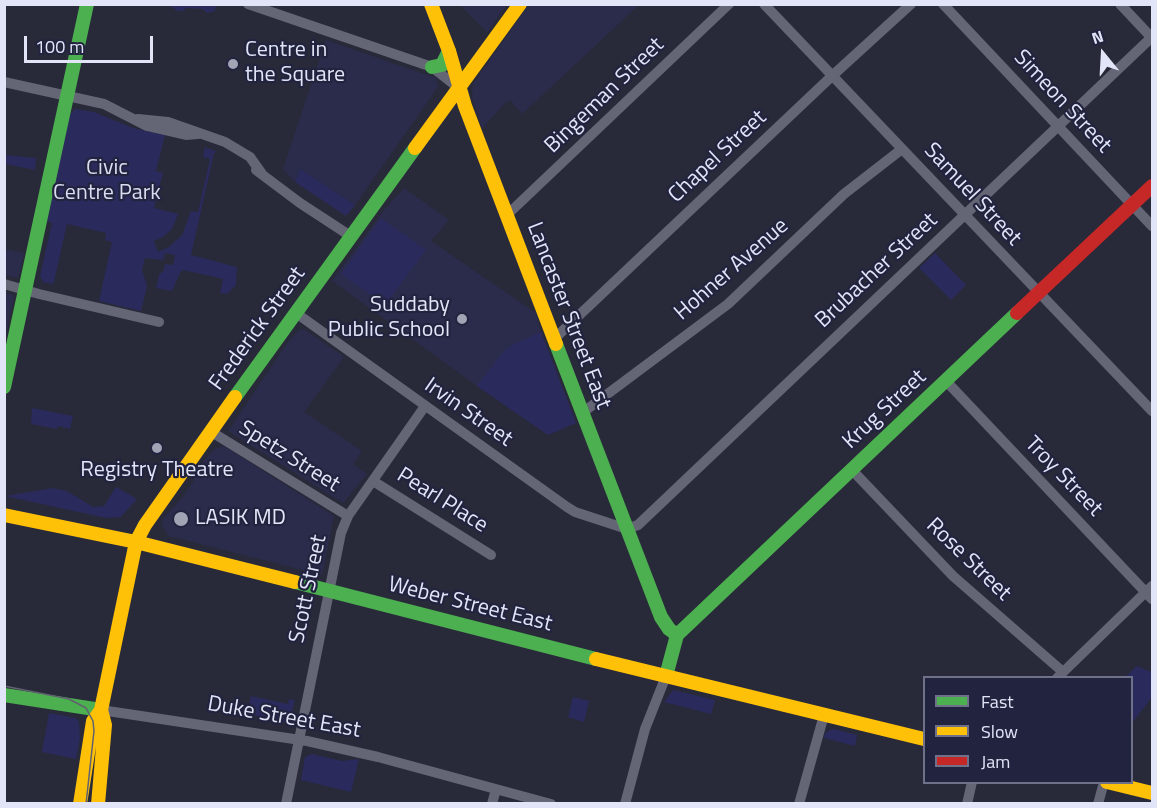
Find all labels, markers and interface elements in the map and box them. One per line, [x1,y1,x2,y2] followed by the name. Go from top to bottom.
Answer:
[27,24,156,62] scale bar
[1073,24,1133,84] north arrow
[1088,24,1106,50] text: N
[35,33,84,60] text: 100 m
[540,33,670,159] street label: Bingeman Street
[245,38,345,90] place label: Centre in the Square
[1008,45,1116,159] street label: Simeon Street
[226,57,240,71] marker: Centre in the Square
[664,105,772,209] street label: Chapel Street
[918,138,1026,252] street label: Samuel Street
[53,156,161,208] park label: Civic Centre Park
[811,208,943,334] street label: Brubacher Street
[670,213,794,327] street label: Hohner Avenue
[520,219,616,413] street label: Lancaster Street East
[204,262,312,396] street label: Frederick Street
[328,293,450,344] place label: Suddaby Public School
[455,312,469,326] marker: Suddaby Public School
[838,365,932,455] street label: Krug Street
[419,373,517,453] street label: Irvin Street
[234,416,344,498] street label: Spetz Street
[1019,432,1107,522] street label: Troy Street
[150,441,164,455] marker: Registry Theatre
[80,458,234,484] place label: Registry Theatre
[392,463,492,539] street label: Pearl Place
[195,506,286,532] place label: LASIK MD
[172,510,190,528] marker: LASIK MD
[920,513,1016,607] street label: Rose Street
[285,533,333,645] street label: Scott Street
[385,572,555,638] street label: Weber Street East
[923,676,1133,784] legend
[981,688,1014,715] text: Fast
[205,692,363,744] street label: Duke Street East
[981,718,1018,745] text: Slow
[981,748,1010,775] text: Jam

